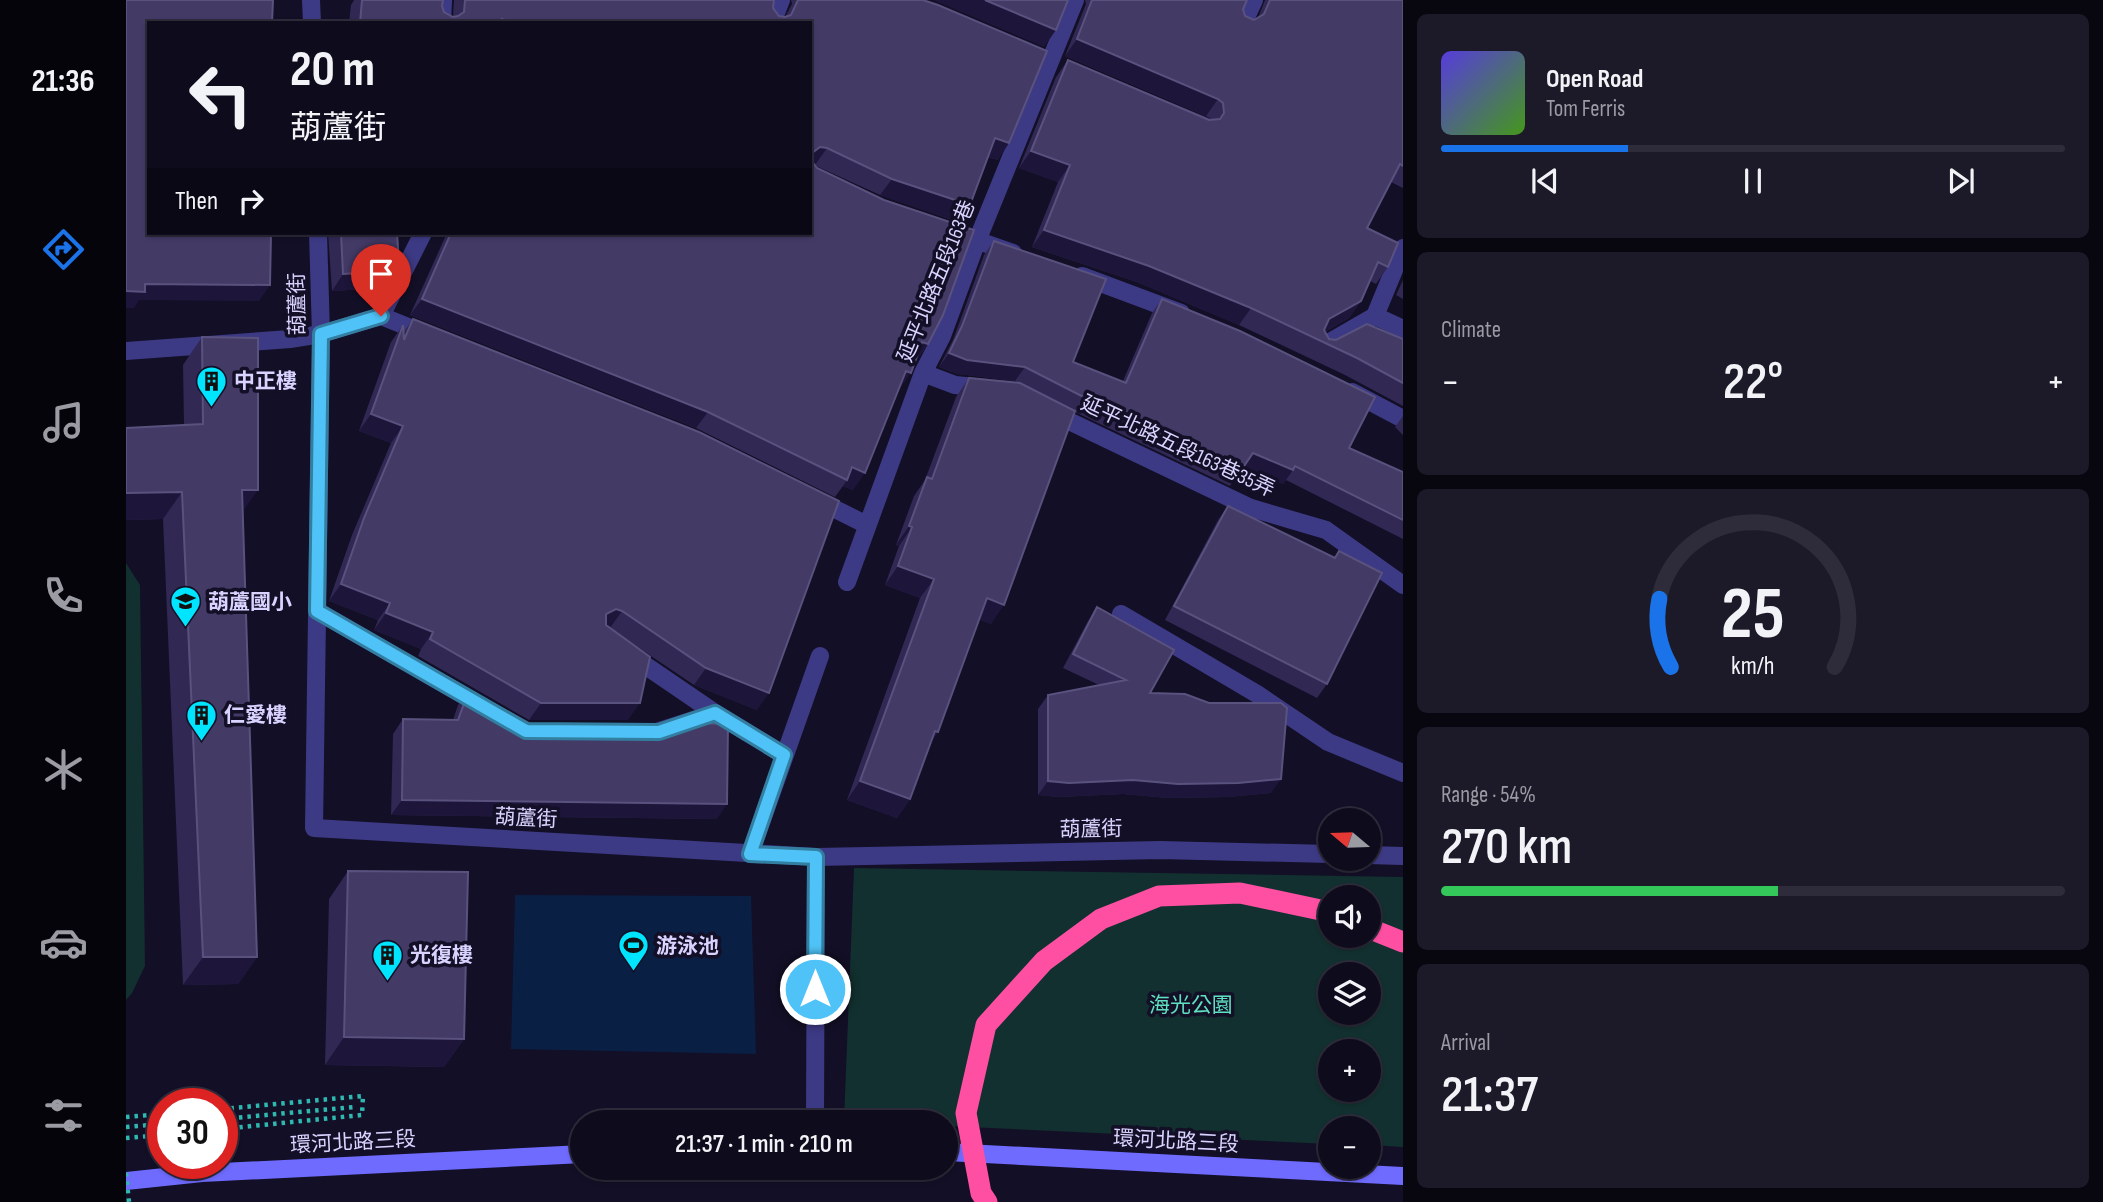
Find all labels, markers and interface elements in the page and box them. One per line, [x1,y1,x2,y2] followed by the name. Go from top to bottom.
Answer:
[290,41,375,100] text: 20 m
[175,49,266,140] icon: left
[31,62,95,101] text: 21:36
[1546,64,1643,95] text: Open Road
[1546,95,1625,123] text: Tom Ferris
[290,109,386,148] text: 葫蘆街
[1526,162,1564,200] icon: previous
[1734,162,1772,200] icon: pause
[1942,162,1980,200] icon: next
[232,182,270,220] icon: right
[175,186,218,217] text: Then
[893,197,980,366] street label: 延平北路五段163巷
[39,225,88,274] icon: directions
[351,244,411,316] pin
[362,255,400,293] icon: arrive
[284,272,311,336] street label: 葫蘆街
[1441,316,1501,344] text: Climate
[1723,351,1783,414] text: 22°
[1441,360,1460,405] text: −
[2046,360,2065,405] text: +
[194,364,228,408] building icon: 中正樓
[234,369,297,394] place label: 中正樓
[1077,391,1278,502] street label: 延平北路五段163巷35弄
[39,398,88,447] icon: music
[39,571,88,620] icon: phone
[1721,571,1785,659] text: 25
[168,585,202,629] school or university icon: 葫蘆國小
[208,590,292,615] place label: 葫蘆國小
[1731,651,1775,682] text: km/h
[184,698,218,742] building icon: 仁愛樓
[224,703,287,728] place label: 仁愛樓
[39,745,88,794] icon: climate
[1441,781,1536,809] text: Range · 54%
[494,804,558,833] street label: 葫蘆街
[1318,808,1381,872] north arrow
[1318,808,1381,1179] map controls
[1059,816,1123,843] street label: 葫蘆街
[1441,816,1572,879] text: 270 km
[1318,885,1381,948] button: sound
[39,918,88,967] icon: car
[616,929,650,973] sports icon: 游泳池
[656,934,719,959] place label: 游泳池
[370,938,404,982] building icon: 光復樓
[410,943,473,968] place label: 光復樓
[778,952,852,1026] position arrow
[1318,962,1381,1025] button: layers
[1149,993,1233,1018] park label: 海光公園
[1441,1029,1490,1057] text: Arrival
[1318,1039,1381,1102] button: +
[1441,1064,1538,1127] text: 21:37
[147,1088,238,1179] speed limit sign: 30
[39,1091,88,1140] icon: filters
[1318,1116,1381,1179] button: −
[1112,1126,1240,1157] street label: 環河北路三段
[289,1127,417,1158] street label: 環河北路三段
[675,1129,853,1160] text: 21:37 · 1 min · 210 m

